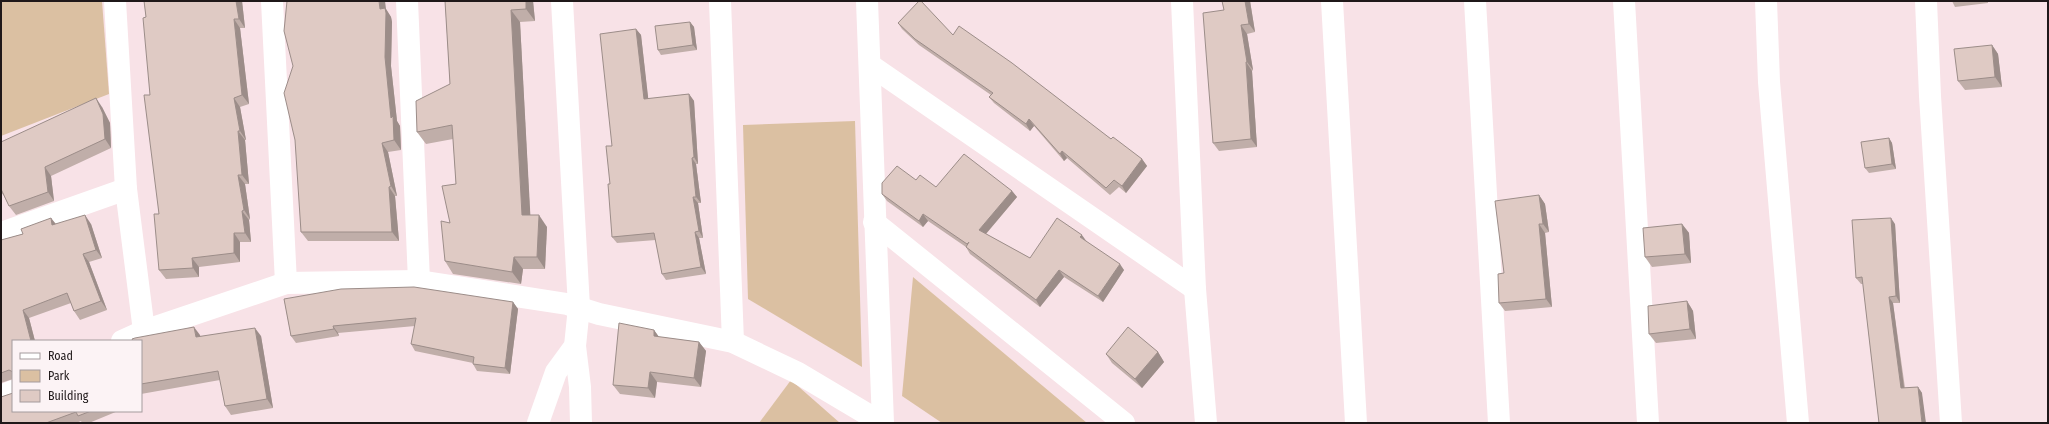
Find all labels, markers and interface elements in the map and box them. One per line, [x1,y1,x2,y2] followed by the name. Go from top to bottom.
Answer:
[12,340,142,412] legend
[48,349,73,363] text: Road
[48,369,70,383] text: Park
[48,389,89,403] text: Building

